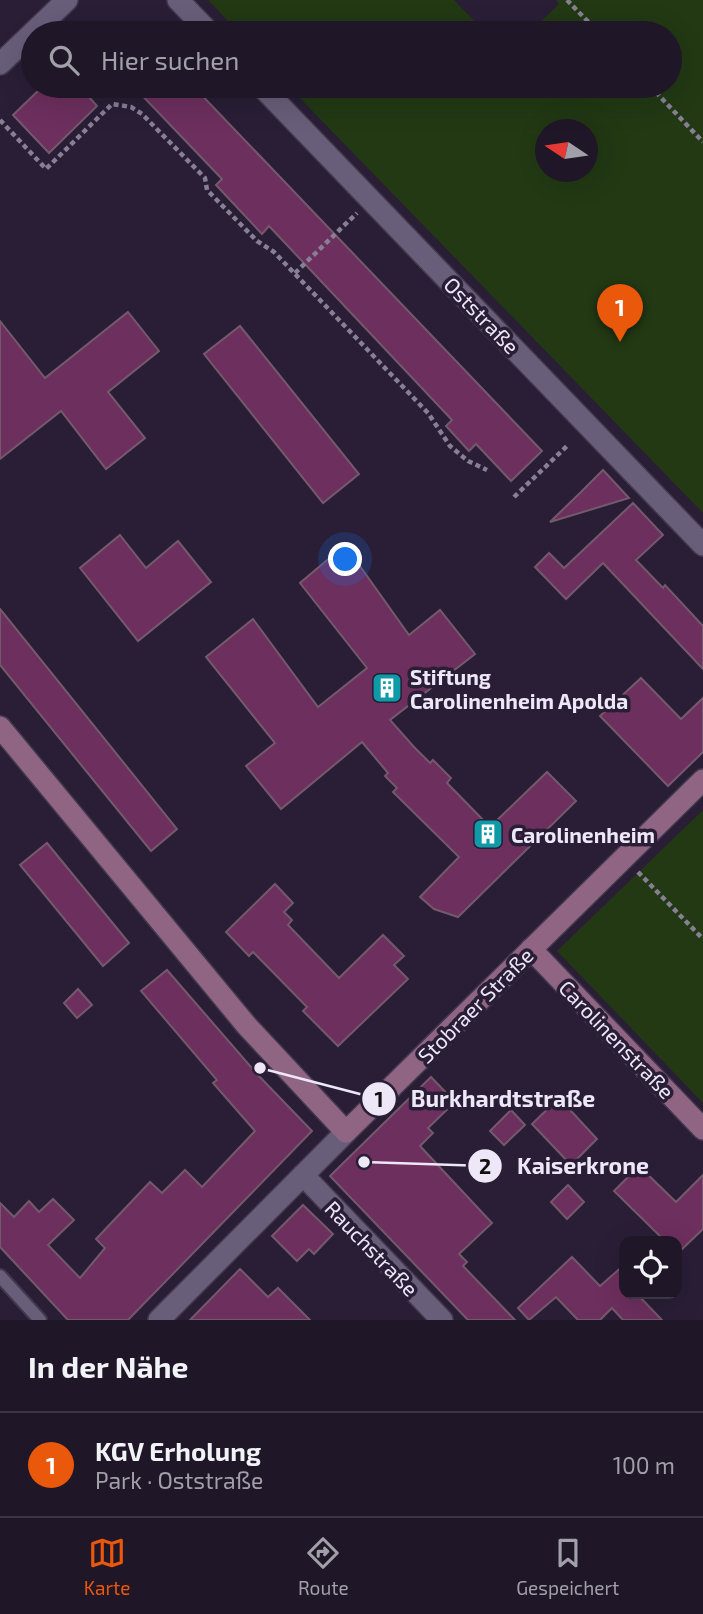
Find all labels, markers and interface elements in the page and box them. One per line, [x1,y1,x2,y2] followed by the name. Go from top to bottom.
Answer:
[21,21,682,98] search box
[45,41,83,79] icon: search
[101,44,239,75] text: Hier suchen
[535,119,598,182] north arrow
[439,272,525,358] street label: Oststraße
[597,284,643,342] pin: 1
[328,542,362,576] your location
[410,664,628,713] place label: Stiftung Carolinenheim Apolda
[370,671,404,705] building icon: Stiftung Carolinenheim Apolda
[471,817,505,851] building icon: Carolinenheim
[511,822,655,847] place label: Carolinenheim
[412,942,538,1068] street label: Stobraer Straße
[554,975,680,1103] street label: Carolinenstraße
[361,1077,609,1121] callout: Burkhardtstraße
[411,1084,595,1112] text: Burkhardtstraße
[374,1086,384,1111] text: 1
[468,1144,663,1188] callout: Kaiserkrone
[517,1151,649,1179] text: Kaiserkrone
[479,1153,491,1178] text: 2
[320,1195,424,1301] street label: Rauchstraße
[619,1236,682,1299] map controls
[619,1236,682,1299] button: locate
[28,1348,189,1384] text: In der Nähe
[95,1435,261,1466] text: KGV Erholung
[46,1451,56,1479] text: 1
[613,1451,675,1479] text: 100 m
[95,1466,263,1494] text: Park · Oststraße
[84,1534,130,1599] tab: Karte
[298,1534,349,1599] tab: Route
[516,1534,619,1599] tab: Gespeichert

